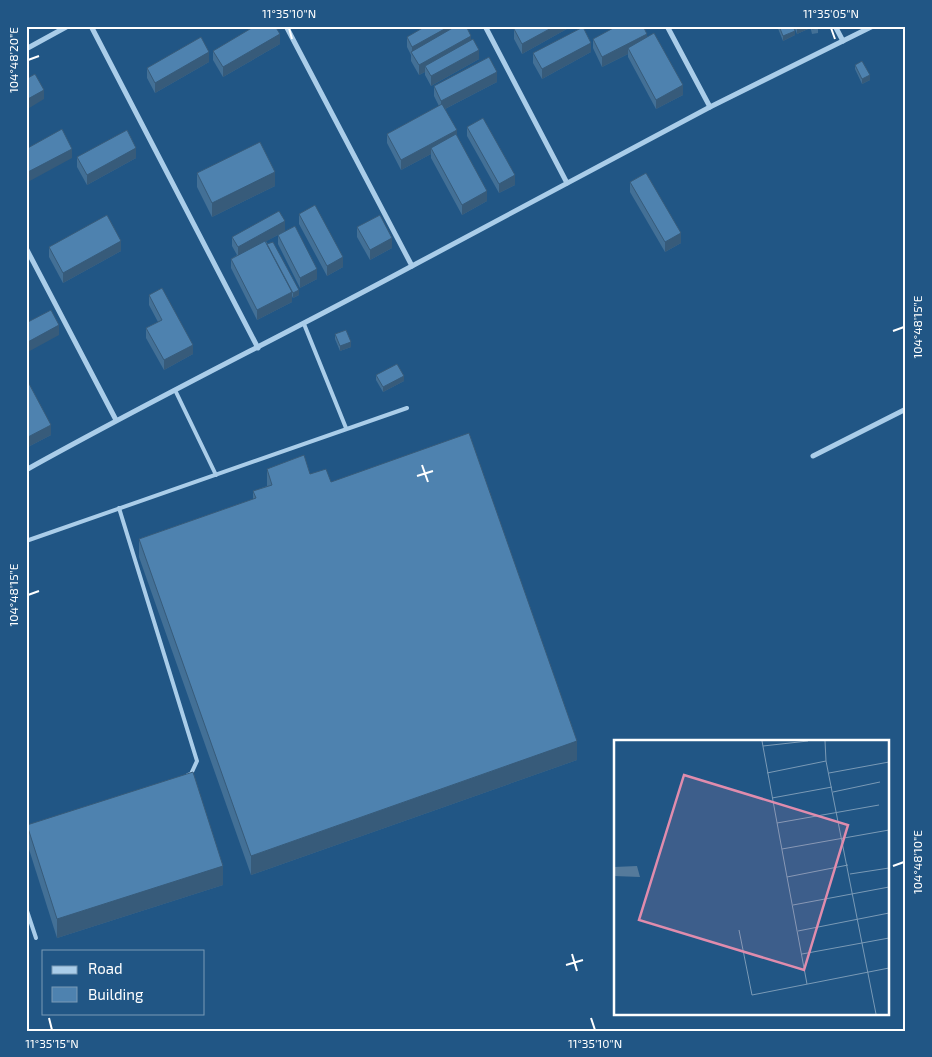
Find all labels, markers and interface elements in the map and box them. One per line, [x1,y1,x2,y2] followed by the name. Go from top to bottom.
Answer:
[262,6,316,20] text: 11°35'10"N
[803,6,859,20] text: 11°35'05"N
[6,27,20,93] text: 104°48'20"E
[910,295,924,359] text: 104°48'15"E
[6,563,20,627] text: 104°48'15"E
[614,740,890,1014] inset map
[910,830,924,894] text: 104°48'10"E
[42,950,205,1014] legend
[88,959,123,977] text: Road
[88,985,144,1003] text: Building
[25,1036,79,1050] text: 11°35'15"N
[568,1036,622,1050] text: 11°35'10"N

